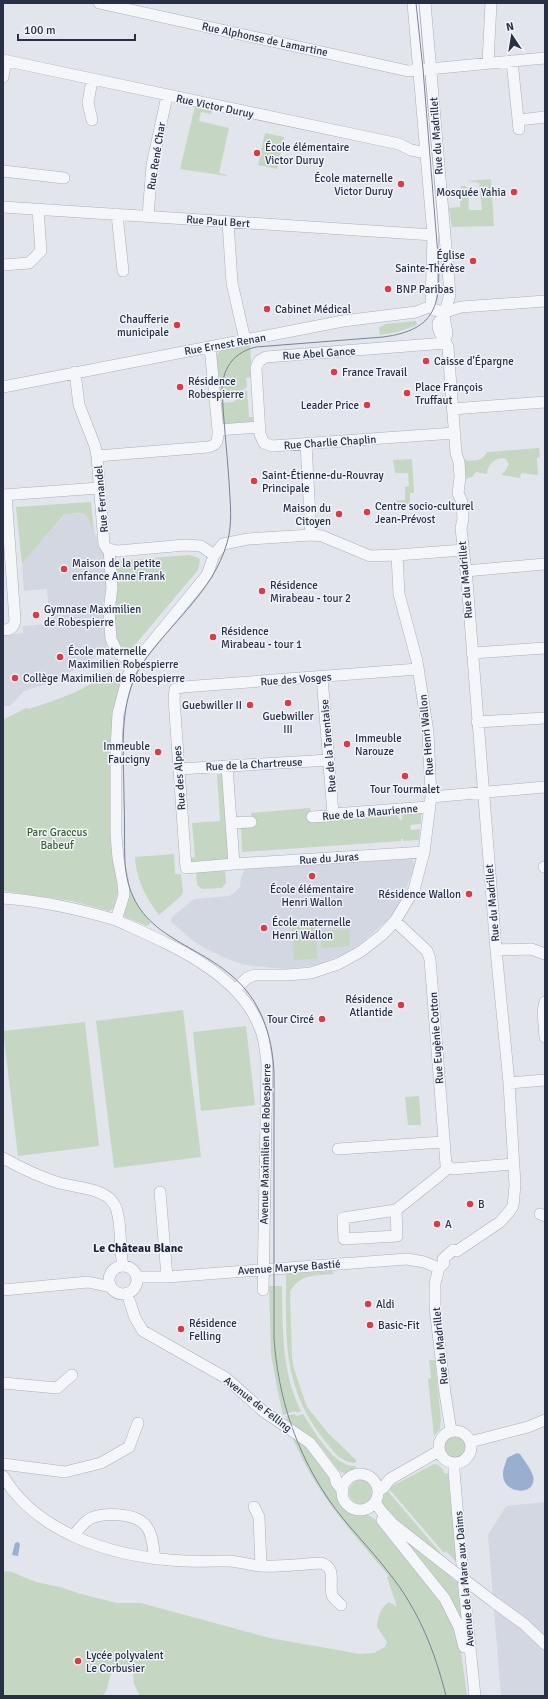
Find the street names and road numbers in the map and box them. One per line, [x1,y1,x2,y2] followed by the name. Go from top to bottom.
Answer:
[201,20,329,59] street label: Rue Alphonse de Lamartine
[175,92,256,121] street label: Rue Victor Duruy
[427,97,446,175] street label: Rue du Madrillet
[145,121,168,191] street label: Rue René Char
[186,213,250,230] street label: Rue Paul Bert
[183,331,267,358] street label: Rue Ernest Renan
[282,344,356,363] street label: Rue Abel Gance
[283,433,377,452] street label: Rue Charlie Chaplin
[92,465,111,533] street label: Rue Fernandel
[456,541,475,619] street label: Rue du Madrillet
[260,671,332,688] street label: Rue des Vosges
[416,694,437,776] street label: Rue Henri Wallon
[318,699,339,793] street label: Rue de la Tarentaise
[171,745,188,811] street label: Rue des Alpes
[205,755,303,774] street label: Rue de la Chartreuse
[322,802,418,823] street label: Rue de la Maurienne
[299,850,360,867] street label: Rue du Juras
[483,864,502,942] street label: Rue du Madrillet
[427,992,446,1084] street label: Rue Eugènie Cotton
[258,1063,273,1225] street label: Avenue Maximilien de Robespierre
[237,1257,341,1278] street label: Avenue Maryse Bastié
[430,1307,451,1385] street label: Rue du Madrillet
[221,1374,294,1435] street label: Avenue de Felling
[452,1510,477,1647] street label: Avenue de la Mare aux Daims

